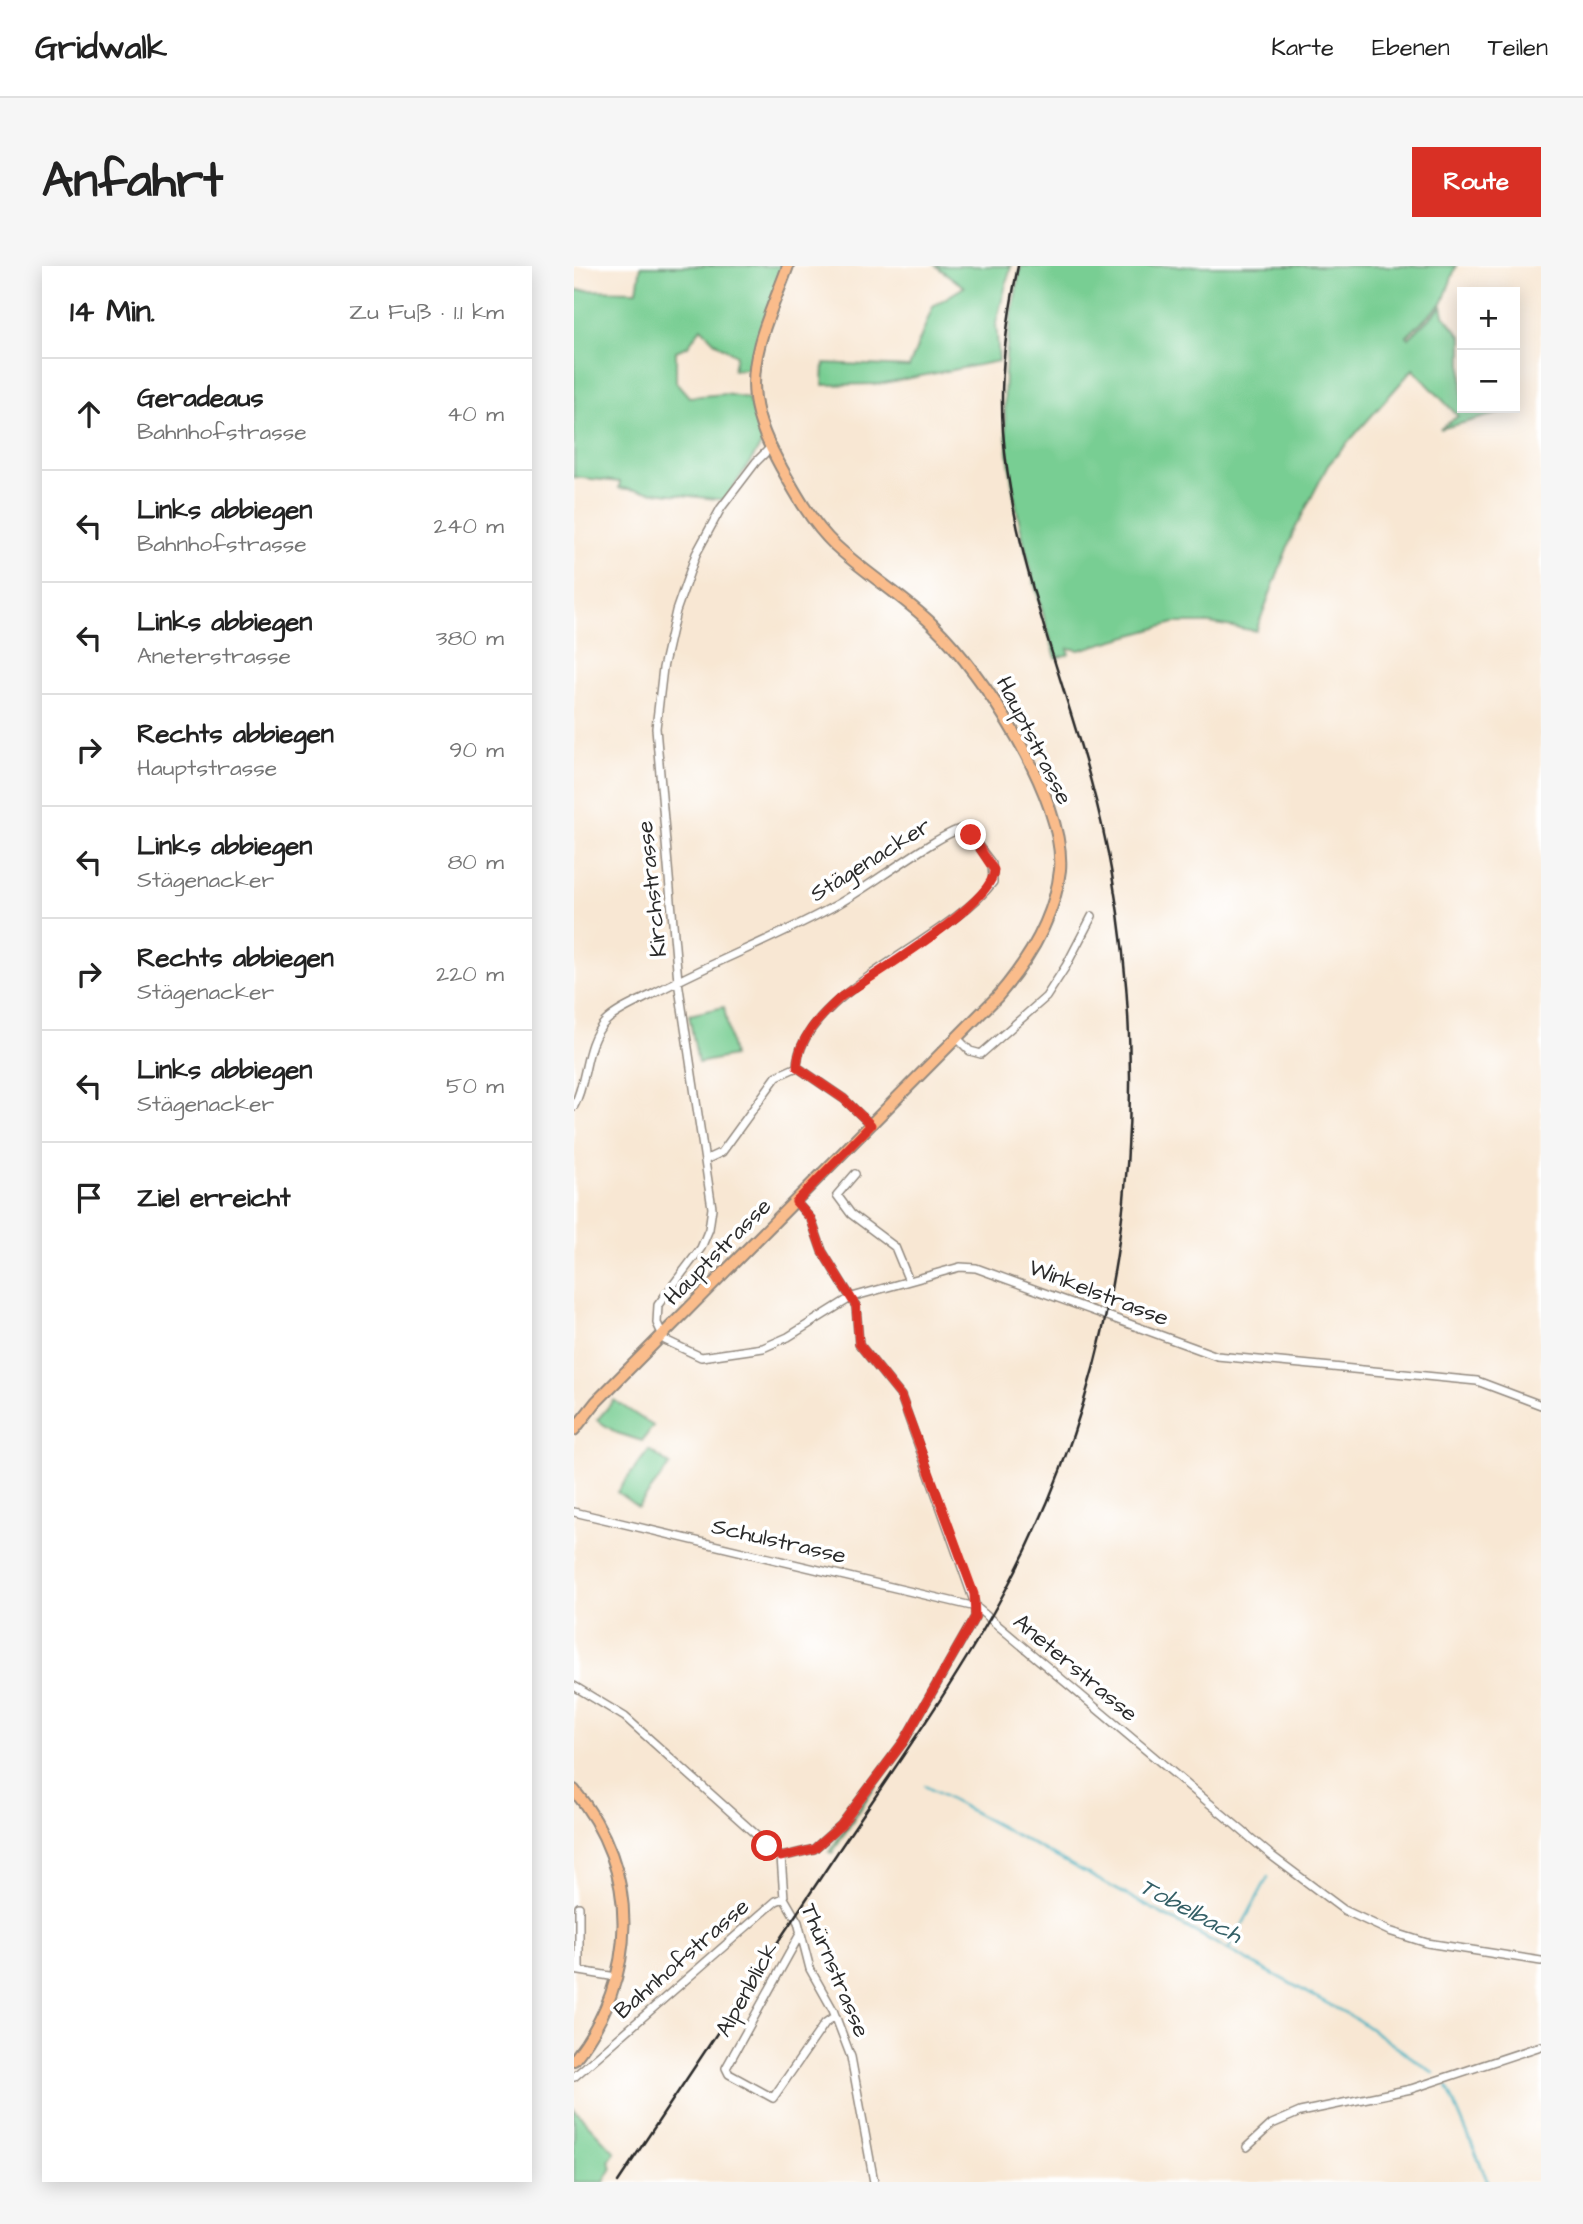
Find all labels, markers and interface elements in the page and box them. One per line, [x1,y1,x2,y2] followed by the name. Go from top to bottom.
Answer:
[35,25,167,71] text: Gridwalk
[1271,31,1334,65] text: Karte
[1372,31,1450,65] text: Ebenen
[1488,31,1548,65] text: Teilen
[1412,147,1541,217] button: Route
[42,148,223,216] text: Anfahrt
[1457,287,1520,413] map controls
[1457,287,1520,350] button: +
[70,291,155,333] text: 14 Min.
[349,296,504,328] text: Zu Fuß · 1.1 km
[1457,350,1520,413] button: −
[137,380,264,416] text: Geradeaus
[70,395,108,433] icon: ahead
[447,398,504,430] text: 40 m
[137,416,307,448] text: Bahnhofstrasse
[137,492,312,528] text: Links abbiegen
[70,507,108,545] icon: left
[434,510,504,542] text: 240 m
[137,528,307,560] text: Bahnhofstrasse
[137,604,312,640] text: Links abbiegen
[70,619,108,657] icon: left
[436,622,504,654] text: 380 m
[137,640,291,672] text: Aneterstrasse
[988,671,1080,810] street label: Hauptstrasse
[137,716,334,752] text: Rechts abbiegen
[70,731,108,769] icon: right
[449,734,504,766] text: 90 m
[137,752,277,784] text: Hauptstrasse
[804,810,938,911] street label: Stägenacker
[629,819,675,959] street label: Kirchstrasse
[955,819,986,850] route end
[137,828,312,864] text: Links abbiegen
[70,843,108,881] icon: left
[447,846,504,878] text: 80 m
[137,864,274,896] text: Stägenacker
[137,940,334,976] text: Rechts abbiegen
[70,955,108,993] icon: right
[436,958,504,990] text: 220 m
[137,976,274,1008] text: Stägenacker
[137,1052,312,1088] text: Links abbiegen
[70,1067,108,1105] icon: left
[446,1070,504,1102] text: 50 m
[137,1088,274,1120] text: Stägenacker
[70,1179,108,1217] icon: arrive
[137,1180,291,1216] text: Ziel erreicht
[657,1191,779,1313] street label: Hauptstrasse
[1024,1252,1173,1334] street label: Winkelstrasse
[709,1510,849,1572] street label: Schulstrasse
[1006,1606,1145,1729] street label: Aneterstrasse
[751,1830,782,1861] route start
[1133,1870,1249,1953] water label: Tobelbach
[607,1891,756,2026] street label: Bahnhofstrasse
[793,1899,878,2042] street label: Thürnstrasse
[708,1936,786,2043] street label: Alpenblick

